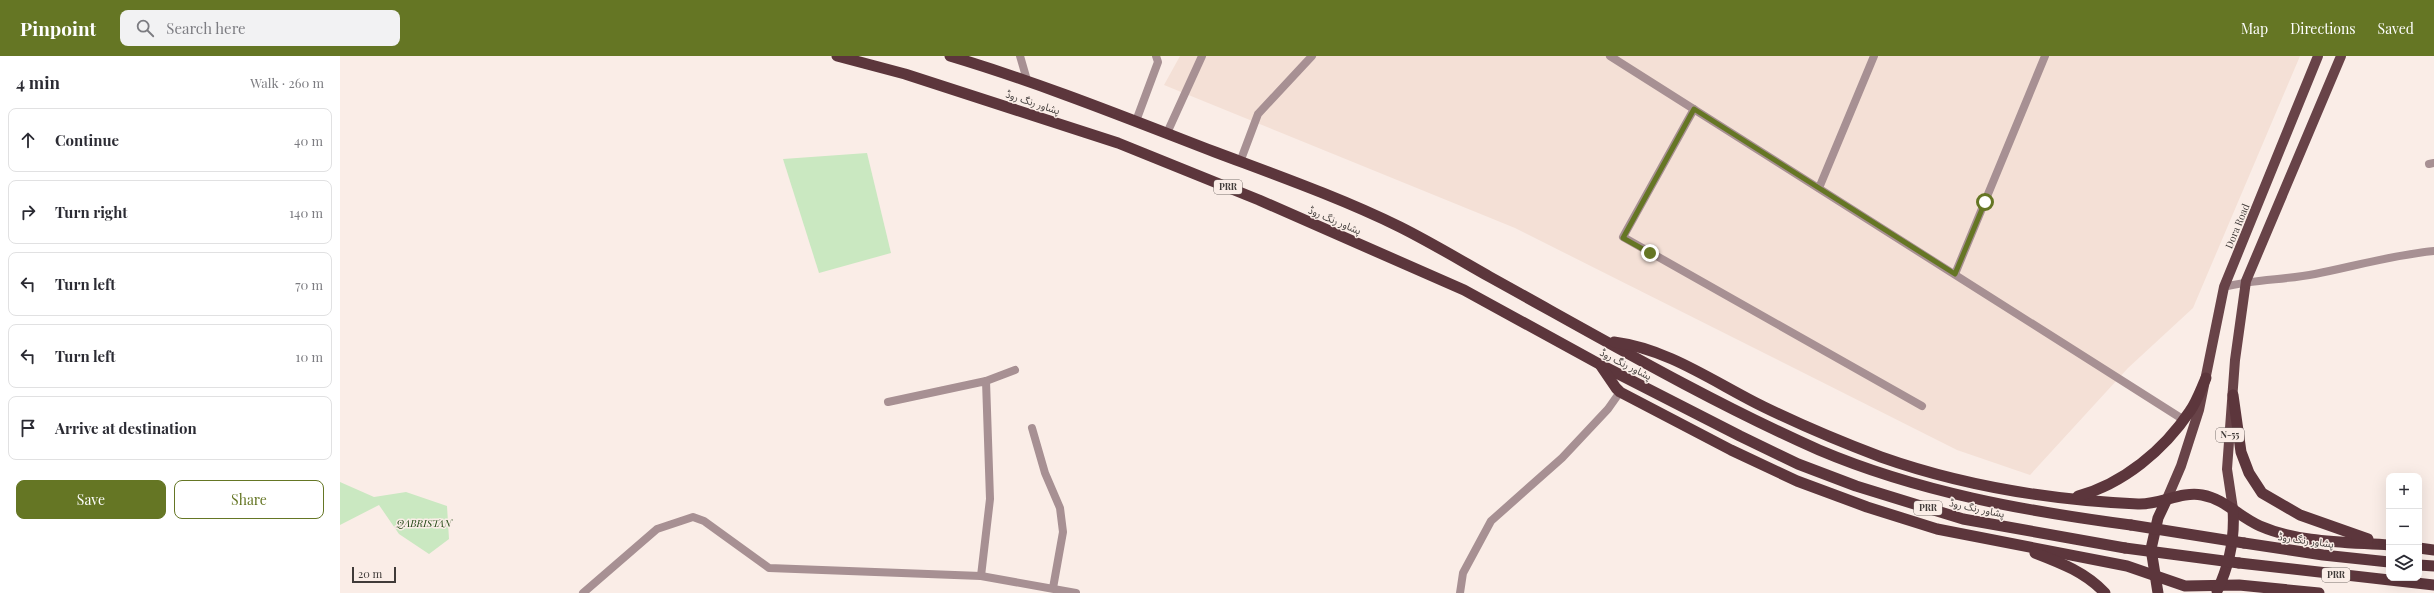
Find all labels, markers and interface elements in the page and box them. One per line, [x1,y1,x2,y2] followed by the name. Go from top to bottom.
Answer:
[120,10,400,46] search box
[20,15,96,41] text: Pinpoint
[134,17,156,39] icon: search
[166,18,246,38] text: Search here
[2241,19,2268,38] text: Map
[2290,19,2356,38] text: Directions
[2378,19,2414,38] text: Saved
[16,71,60,93] text: 4 min
[250,74,324,91] text: Walk · 260 m
[1004,87,1062,117] street label: پشاور رنگ روڈ
[17,129,39,151] icon: ahead
[55,130,119,150] text: Continue
[294,132,323,149] text: 40 m
[1214,180,1242,194] road number: PRR
[1976,193,1994,211] route start
[17,201,39,223] icon: right
[2222,201,2252,251] street label: Dora Road
[55,202,128,222] text: Turn right
[1306,203,1364,238] street label: پشاور رنگ روڈ
[289,204,323,221] text: 140 m
[1641,244,1659,262] route end
[17,273,39,295] icon: left
[55,274,116,294] text: Turn left
[295,276,323,293] text: 70 m
[17,345,39,367] icon: left
[1598,345,1654,383] street label: پشاور رنگ روڈ
[55,346,116,366] text: Turn left
[296,348,323,365] text: 10 m
[17,417,39,439] icon: arrive
[55,418,197,438] text: Arrive at destination
[2216,428,2244,442] road number: N-55
[2386,473,2422,581] map controls
[2386,473,2422,509] button: +
[16,480,166,519] button: Save
[174,480,324,519] button: Share
[1948,495,2006,521] street label: پشاور رنگ روڈ
[1914,501,1942,515] road number: PRR
[2386,509,2422,545] button: −
[395,516,453,530] park label: QABRISTAN
[2277,529,2335,551] street label: پشاور رنگ روڈ
[2386,545,2422,581] button: layers
[352,565,396,584] scale bar
[358,566,382,581] text: 20 m
[2322,568,2350,582] road number: PRR

